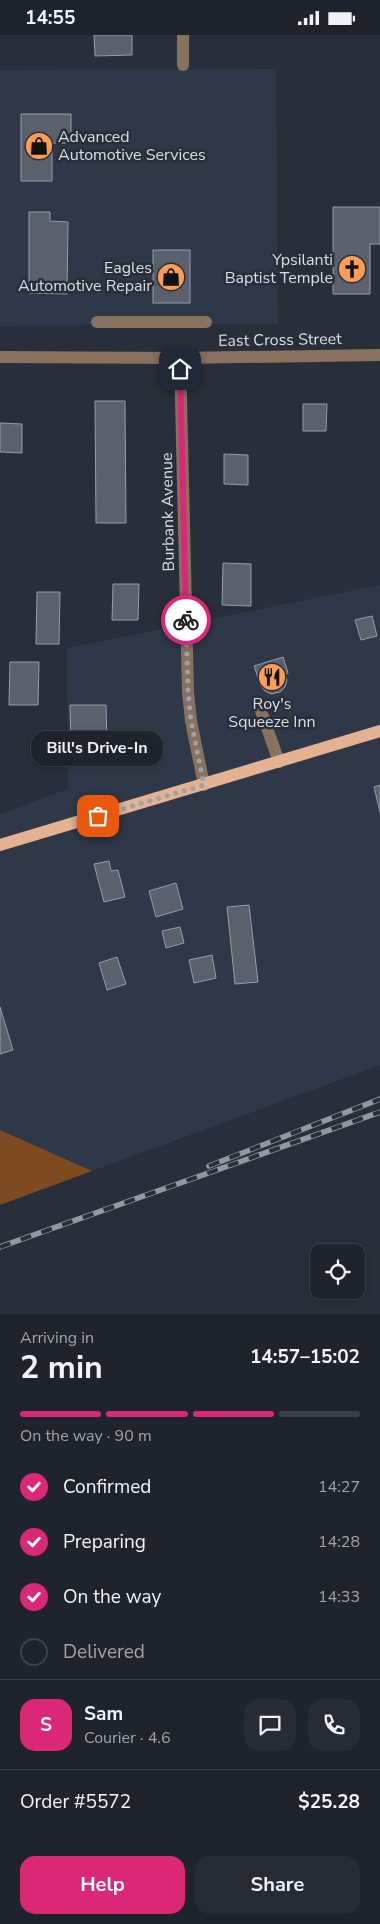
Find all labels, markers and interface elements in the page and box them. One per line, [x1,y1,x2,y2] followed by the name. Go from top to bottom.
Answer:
[25,5,75,31] text: 14:55
[58,126,206,166] place label: Advanced Automotive Services
[24,131,54,161] shop icon: Advanced Automotive Services
[225,249,333,289] place label: Ypsilanti Baptist Temple
[337,254,367,284] church icon: Ypsilanti Baptist Temple
[18,257,152,297] place label: Eagles Automotive Repair
[156,262,186,292] shop icon: Eagles Automotive Repair
[218,328,342,352] street label: East Cross Street
[159,348,201,390] pin
[166,355,194,383] icon: home
[156,452,180,572] street label: Burbank Avenue
[161,595,211,645] courier
[172,606,200,634] icon: bike
[257,662,287,692] restaurant icon: Roy's Squeeze Inn
[228,693,316,733] place label: Roy's Squeeze Inn
[32,731,164,766] callout: Bill's Drive-In
[46,737,148,759] text: Bill's Drive-In
[77,795,119,837] pin
[84,802,112,830] icon: bag
[310,1244,365,1299] map controls
[310,1244,365,1299] button: locate
[20,1327,94,1349] text: Arriving in
[250,1344,360,1370] text: 14:57–15:02
[20,1346,103,1389] text: 2 min
[20,1425,152,1447] text: On the way · 90 m
[20,1473,48,1501] icon: check
[63,1474,151,1500] text: Confirmed
[318,1476,360,1498] text: 14:27
[20,1528,48,1556] icon: check
[63,1529,146,1555] text: Preparing
[318,1531,360,1553] text: 14:28
[20,1583,48,1611] icon: check
[63,1584,161,1610] text: On the way
[318,1586,360,1608] text: 14:33
[63,1639,145,1665] text: Delivered
[244,1699,296,1751] button: chat
[308,1699,360,1751] button: phone
[84,1701,123,1727] text: Sam
[40,1712,52,1738] text: S
[84,1727,170,1749] text: Courier · 4.6
[20,1789,131,1815] text: Order #5572
[298,1789,360,1815] text: $25.28
[20,1856,185,1914] button: Help
[195,1856,360,1914] button: Share

